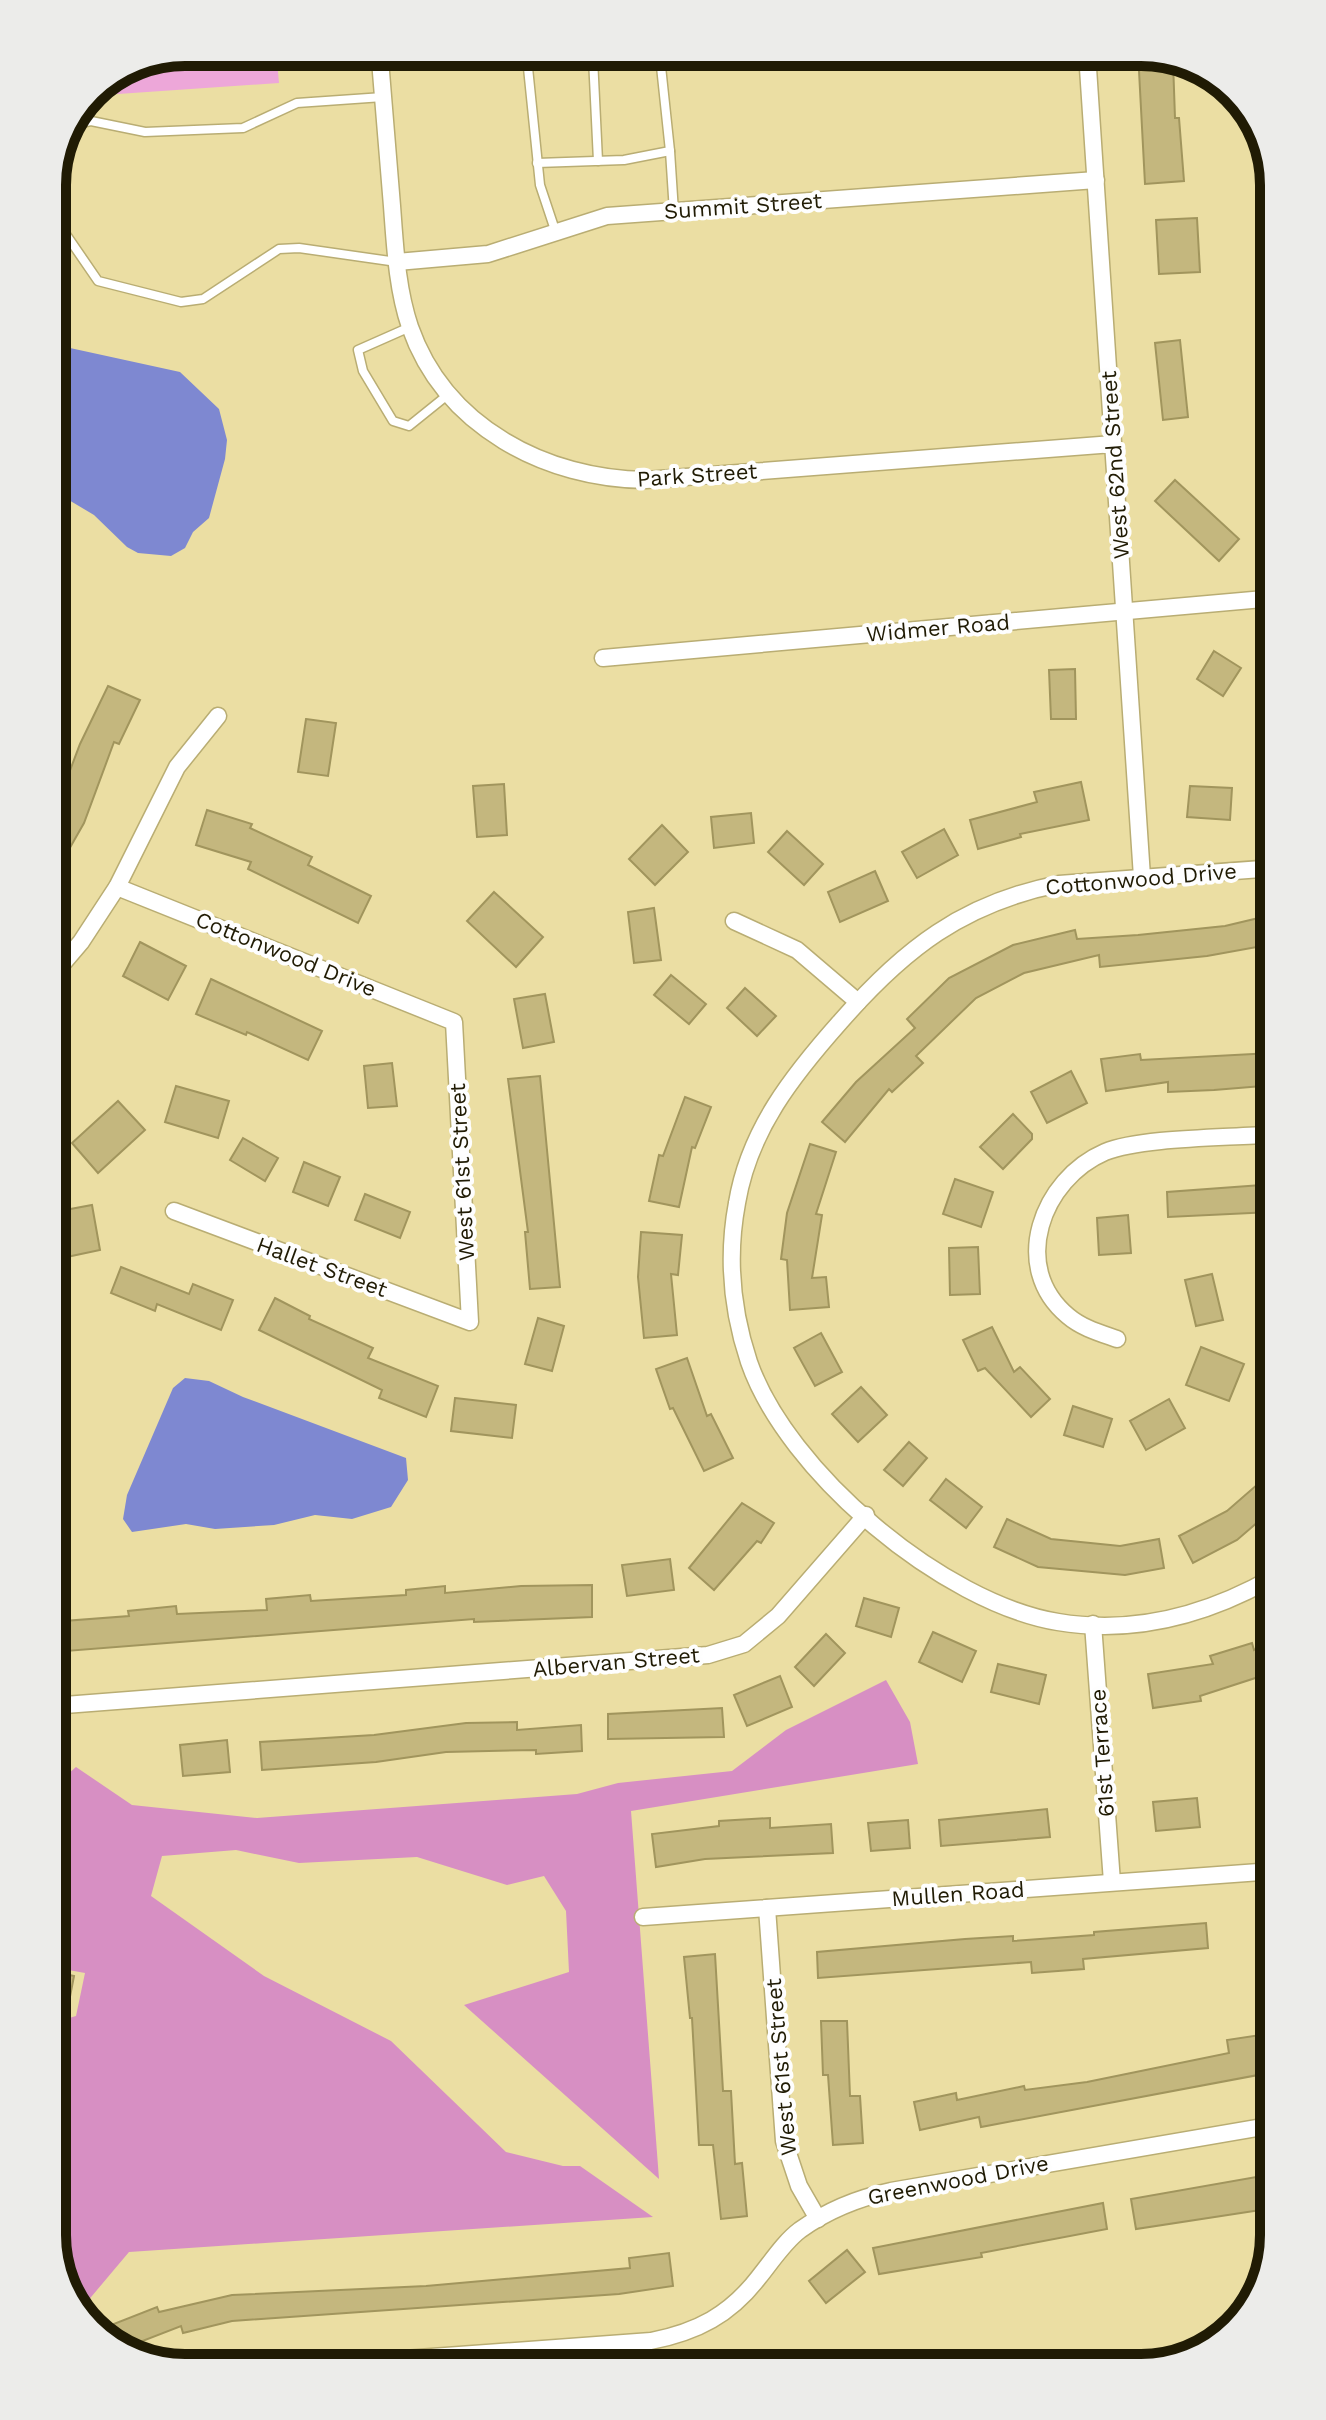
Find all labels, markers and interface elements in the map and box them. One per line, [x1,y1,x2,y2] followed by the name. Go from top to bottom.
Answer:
[663,188,823,224] street label: Summit Street
[1096,370,1134,560] street label: West 62nd Street
[636,458,758,492] street label: Park Street
[865,609,1011,647] street label: Widmer Road
[1044,858,1238,900] street label: Cottonwood Drive
[192,906,380,1002] street label: Cottonwood Drive
[445,1083,479,1261] street label: West 61st Street
[253,1232,391,1302] street label: Hallet Street
[531,1642,701,1682] street label: Albervan Street
[1085,1688,1119,1818] street label: 61st Terrace
[891,1877,1025,1911] street label: Mullen Road
[761,1977,801,2157] street label: West 61st Street
[865,2150,1051,2210] street label: Greenwood Drive

